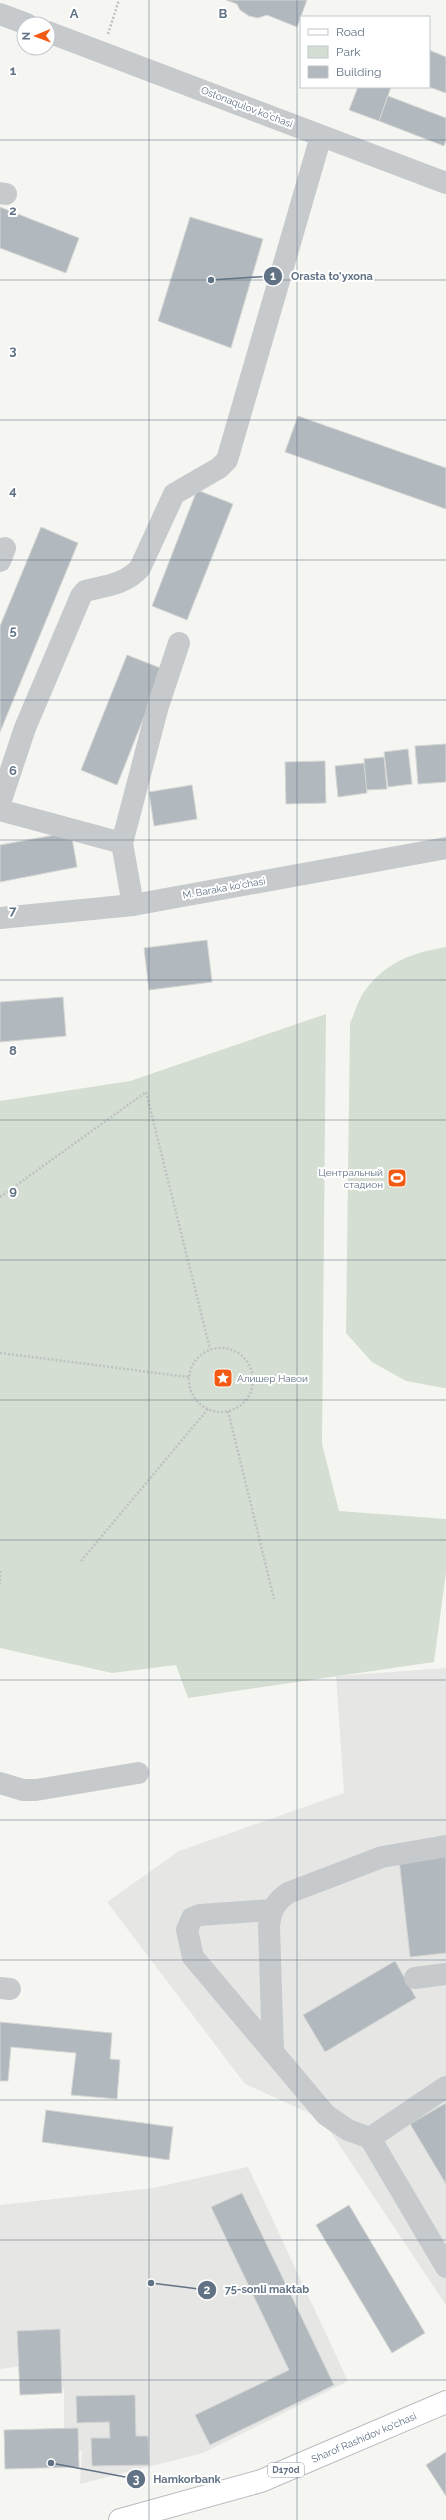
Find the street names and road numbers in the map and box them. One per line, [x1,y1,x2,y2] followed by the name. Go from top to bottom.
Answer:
[200,84,294,130] street label: Ostonaqulov ko'chasi
[182,875,266,901] street label: M. Baraka ko'chasi
[310,2410,418,2464] street label: Sharof Rashidov ko'chasi
[268,2463,304,2477] road number: D170d

